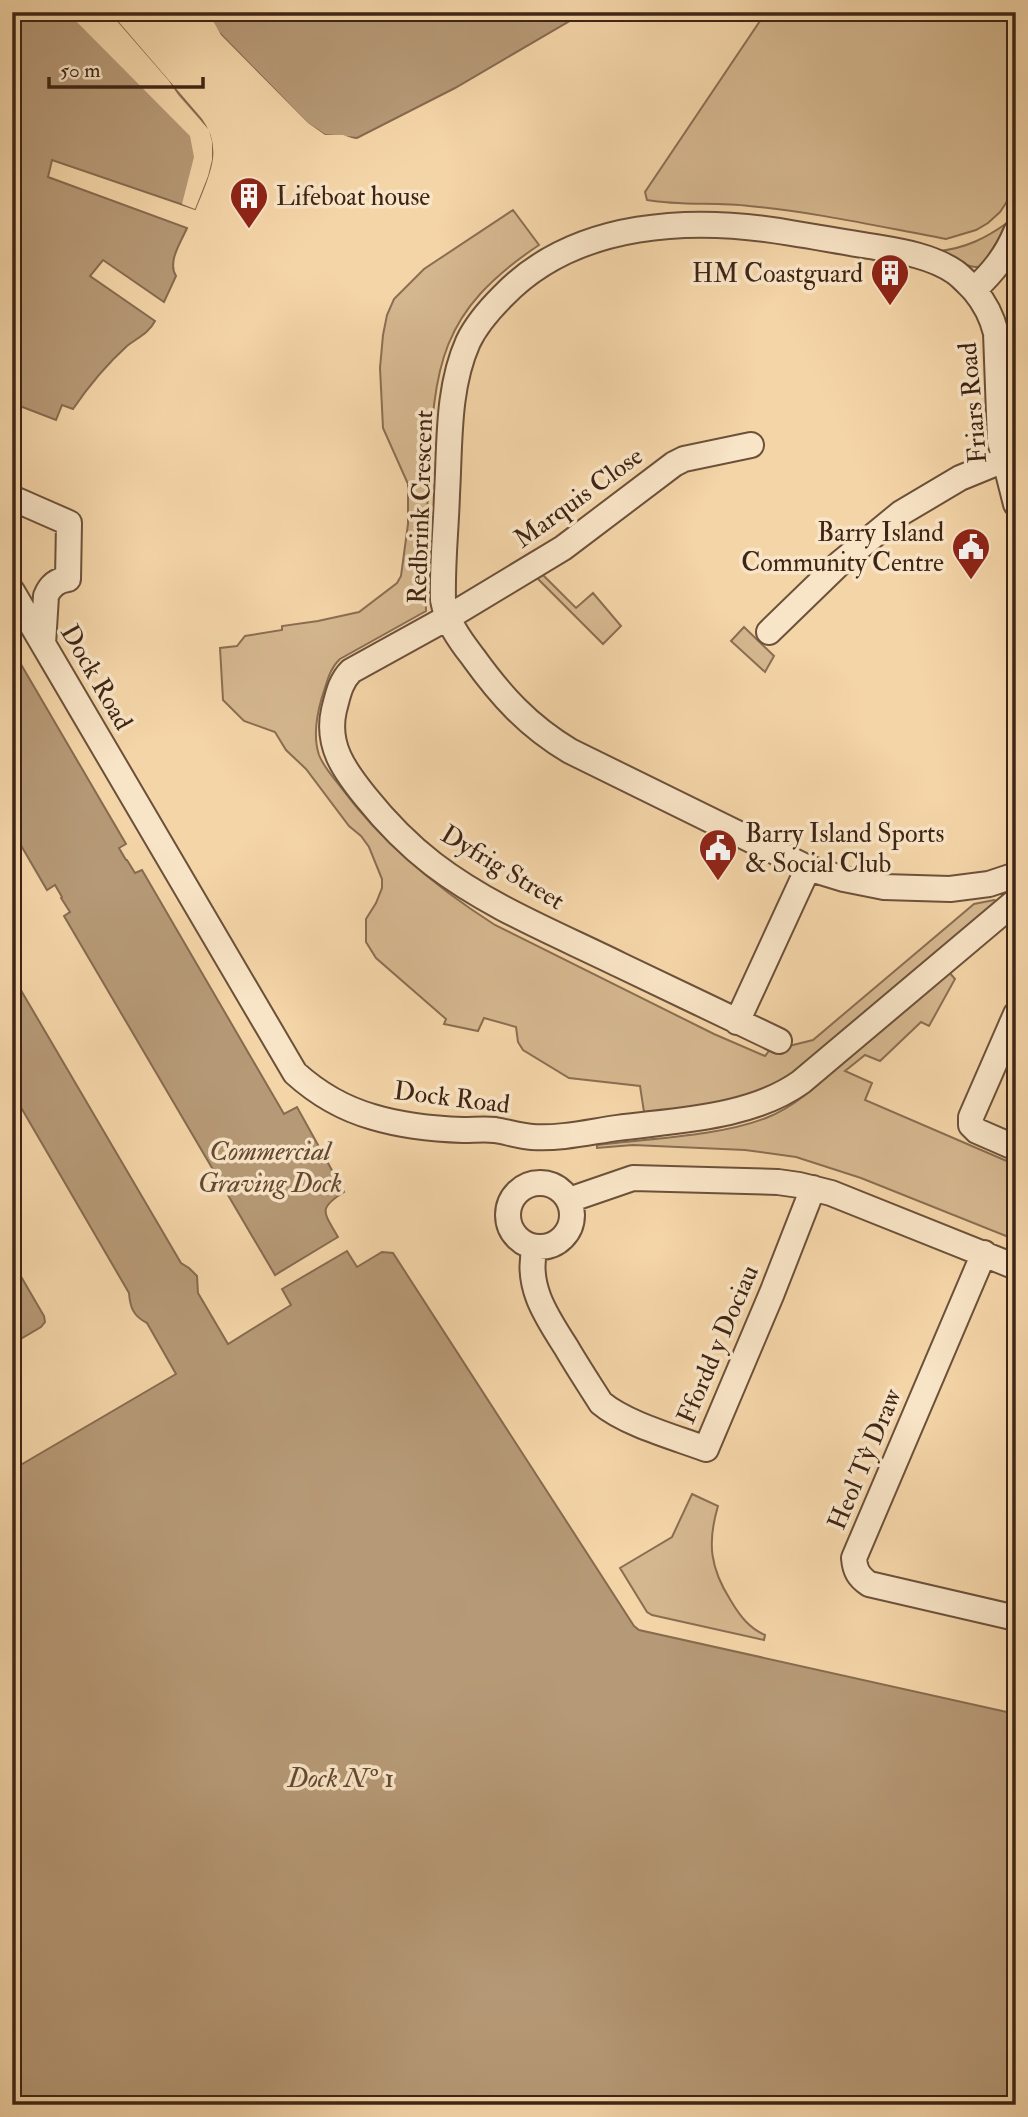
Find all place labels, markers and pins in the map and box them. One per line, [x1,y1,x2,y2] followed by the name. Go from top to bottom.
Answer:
[228,175,270,230] building icon: Lifeboat house
[276,181,430,213] place label: Lifeboat house
[869,252,911,307] building icon: HM Coastguard
[692,258,863,290] place label: HM Coastguard
[741,517,944,579] place label: Barry Island Community Centre
[950,526,992,581] public building icon: Barry Island Community Centre
[745,818,945,880] place label: Barry Island Sports & Social Club
[697,827,739,882] public building icon: Barry Island Sports & Social Club

